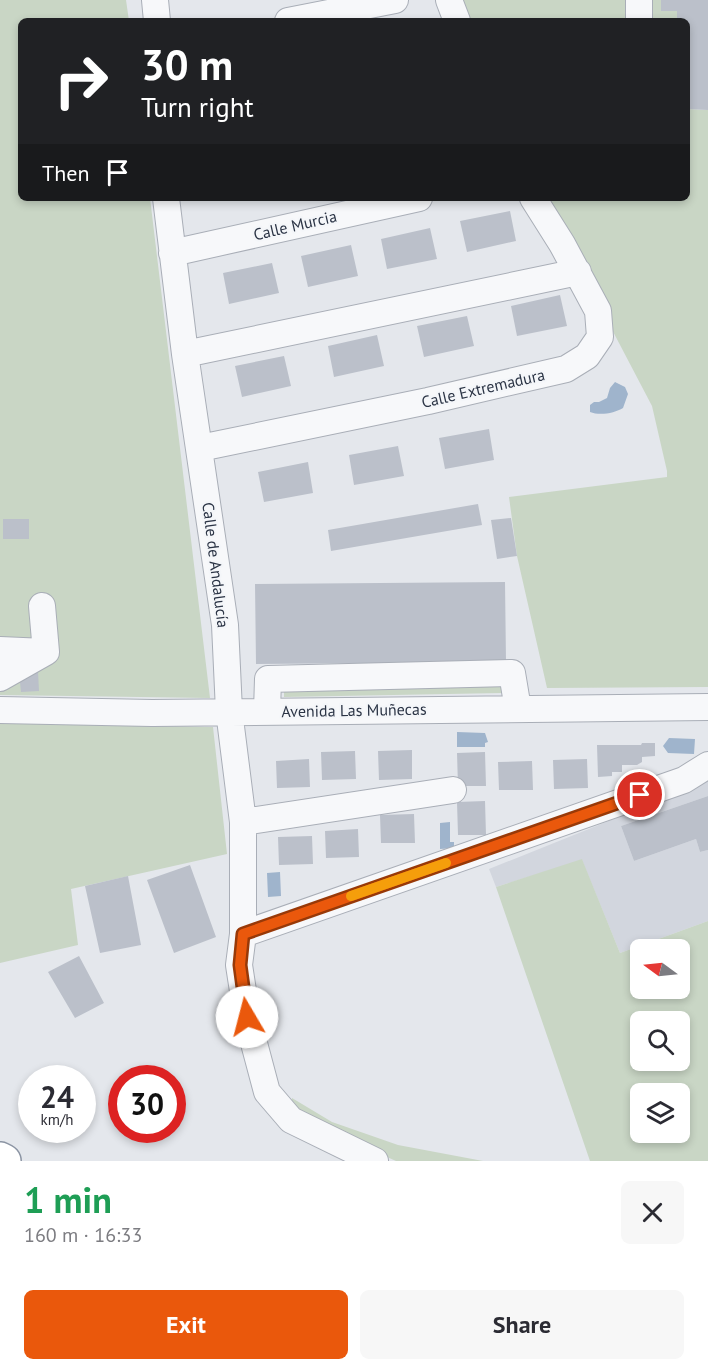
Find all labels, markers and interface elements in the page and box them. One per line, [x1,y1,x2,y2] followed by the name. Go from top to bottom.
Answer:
[141,37,233,92] text: 30 m
[42,42,120,120] icon: right
[141,90,254,124] text: Turn right
[101,156,134,189] icon: arrive
[42,159,89,187] text: Then
[251,206,339,244] street label: Calle Murcia
[419,364,547,412] street label: Calle Extremadura
[198,501,234,629] street label: Calle de Andalucía
[281,699,427,721] street label: Avenida Las Muñecas
[614,769,665,820] pin
[623,778,656,811] icon: arrive
[630,939,690,999] north arrow
[630,939,690,1143] map controls
[215,985,279,1049] position arrow
[630,1011,690,1071] button: search
[108,1065,186,1143] speed limit sign: 30
[40,1077,74,1116] text: 24
[630,1083,690,1143] button: layers
[41,1110,73,1129] text: km/h
[24,1176,112,1223] text: 1 min
[621,1181,684,1244] button: close
[24,1222,142,1248] text: 160 m · 16:33
[24,1290,348,1359] button: Exit
[360,1290,684,1359] button: Share

